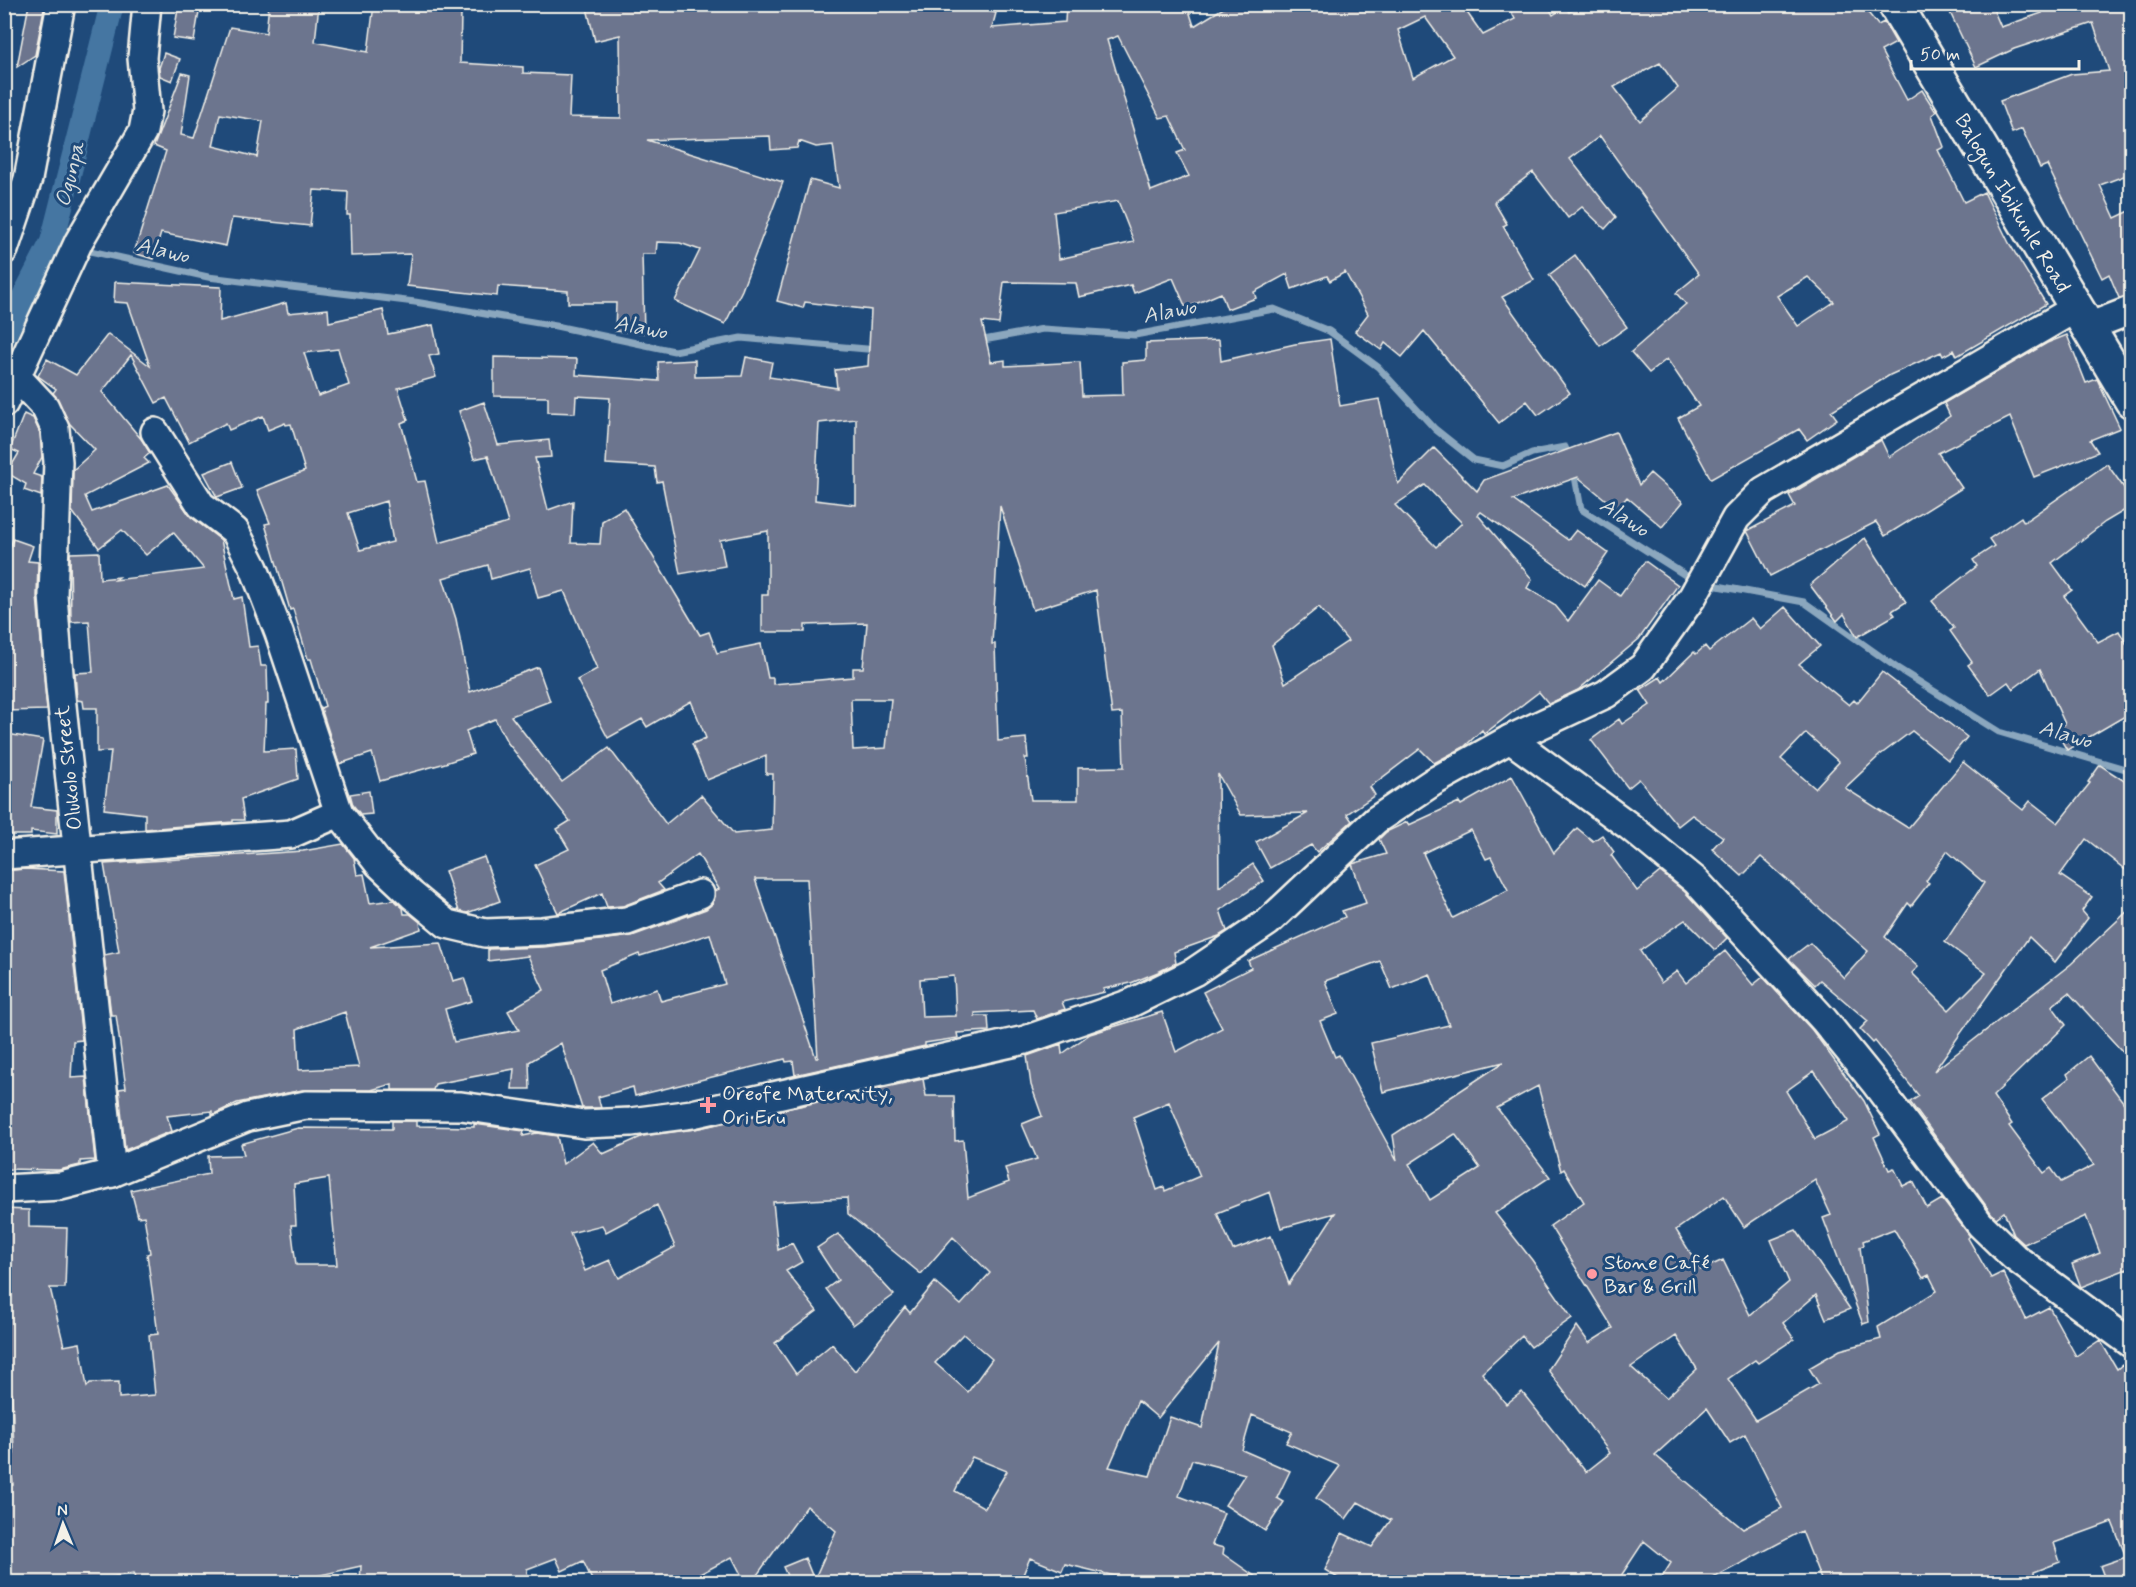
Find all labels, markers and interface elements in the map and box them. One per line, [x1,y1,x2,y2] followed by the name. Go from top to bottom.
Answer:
[1911,33,2079,71] scale bar
[1920,43,1960,67] text: 50 m
[1947,109,2077,299] street label: Balogun Ibikunle Road
[49,138,94,210] water label: Ogunpa
[133,231,193,271] water label: Alawo
[1140,293,1200,331] water label: Alawo
[612,309,671,347] water label: Alawo
[1594,491,1655,545] water label: Alawo
[48,704,89,832] street label: Olukolo Street
[2036,714,2096,756] water label: Alawo
[722,1080,893,1132] place label: Oreofe Maternity, Ori Eru
[699,1096,717,1114] marker: Oreofe Maternity, Ori Eru
[1604,1249,1710,1301] place label: Stone Café Bar & Grill
[1585,1267,1599,1281] marker: Stone Café Bar & Grill
[33,1494,93,1554] north arrow
[57,1500,68,1521] text: N

